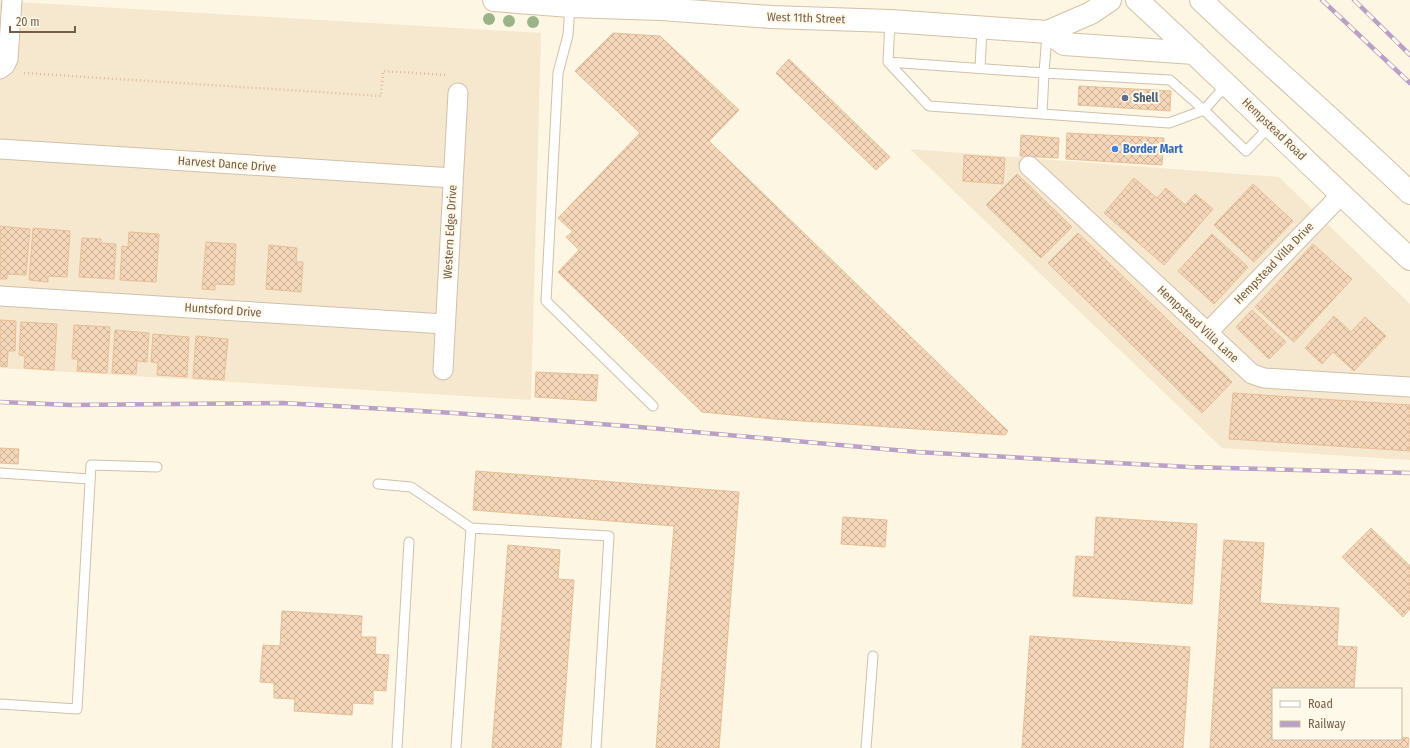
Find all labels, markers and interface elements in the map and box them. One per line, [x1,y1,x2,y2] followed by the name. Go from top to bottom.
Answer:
[10,8,75,34] scale bar
[767,10,846,26] street label: West 11th Street
[16,15,40,29] text: 20 m
[1133,91,1159,105] place label: Shell
[1120,93,1130,103] marker: Shell
[1239,95,1309,163] street label: Hempstead Road
[1123,142,1184,156] place label: Border Mart
[1110,144,1120,154] marker: Border Mart
[177,154,277,174] street label: Harvest Dance Drive
[441,184,459,279] street label: Western Edge Drive
[1231,219,1317,307] street label: Hempstead Villa Drive
[1154,283,1242,365] street label: Hempstead Villa Lane
[184,300,262,320] street label: Huntsford Drive
[1272,688,1402,740] legend
[1308,697,1333,711] text: Road
[1308,717,1346,731] text: Railway

